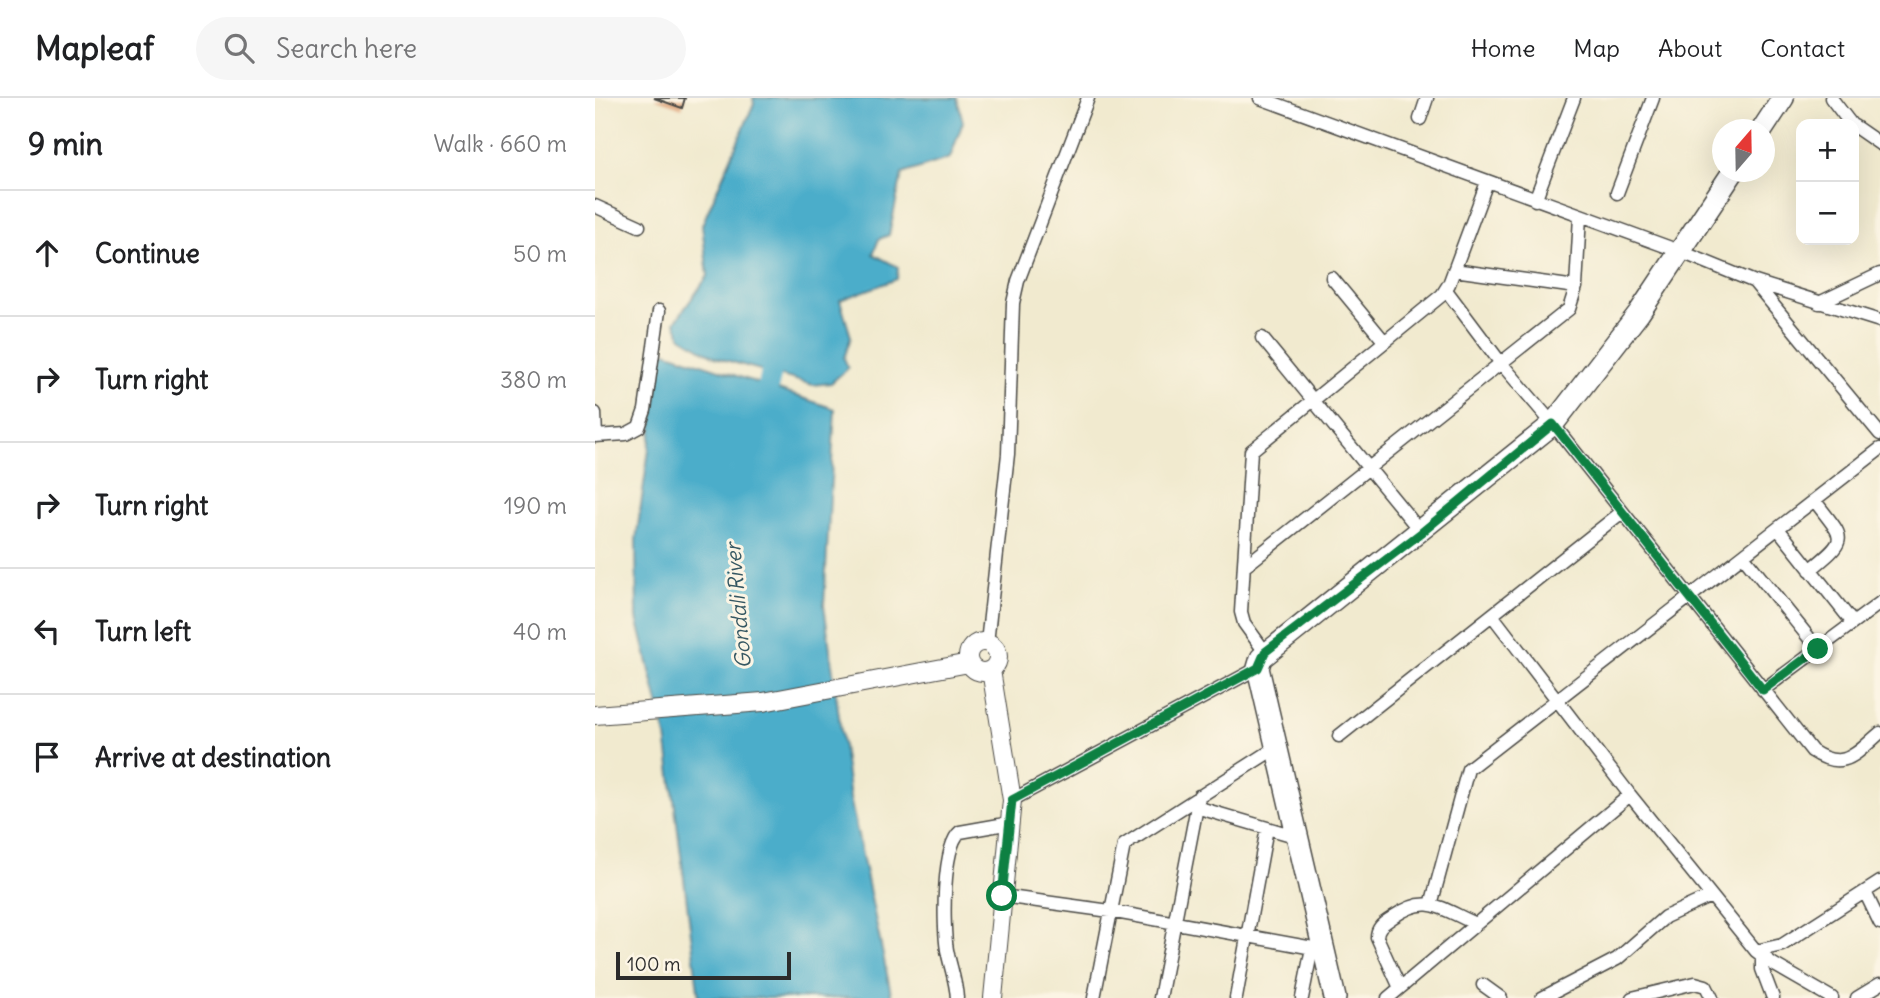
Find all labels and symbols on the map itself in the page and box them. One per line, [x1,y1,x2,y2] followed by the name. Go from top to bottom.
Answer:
[1712,119,1775,182] north arrow
[719,540,757,670] water label: Gondali River
[1802,633,1833,664] route end
[986,880,1017,911] route start
[616,949,791,981] scale bar

